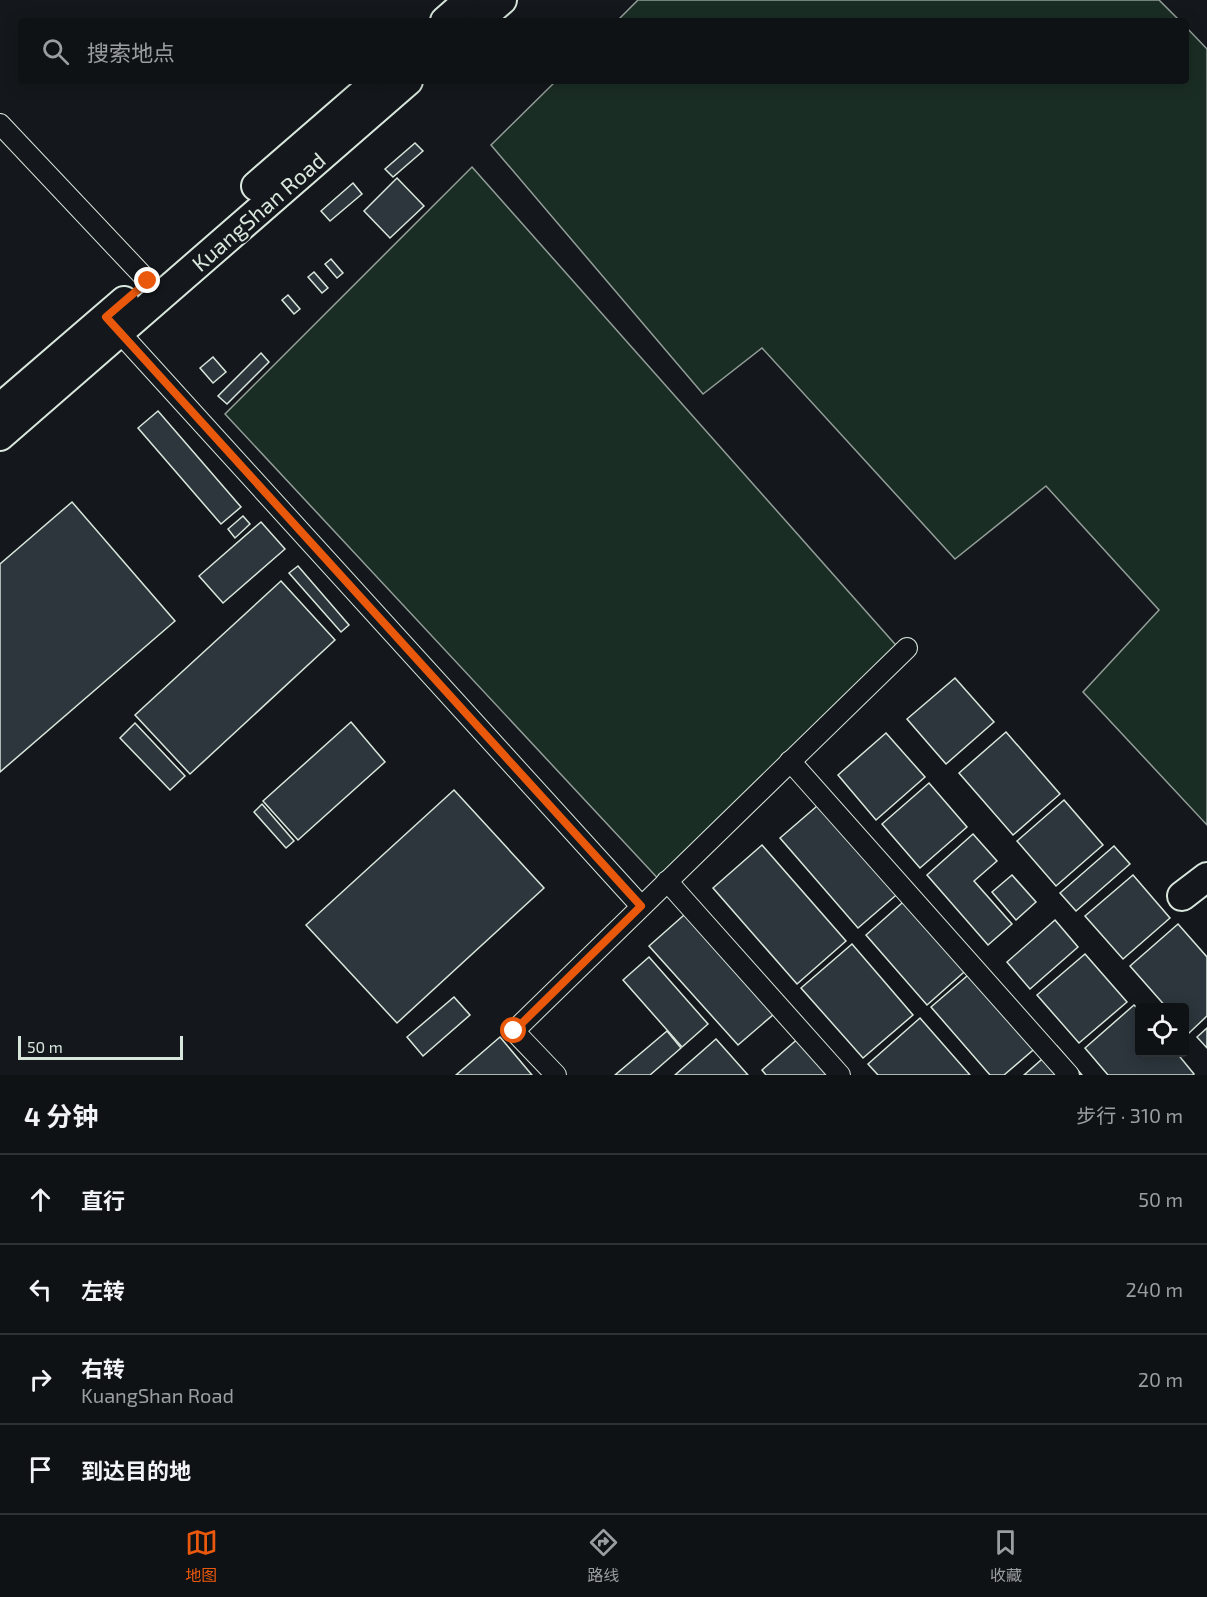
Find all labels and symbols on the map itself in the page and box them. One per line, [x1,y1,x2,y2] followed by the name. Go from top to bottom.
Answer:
[186,146,330,276] street label: KuangShan Road
[134,267,160,293] route end
[500,1017,526,1043] route start
[18,1033,183,1060] scale bar

